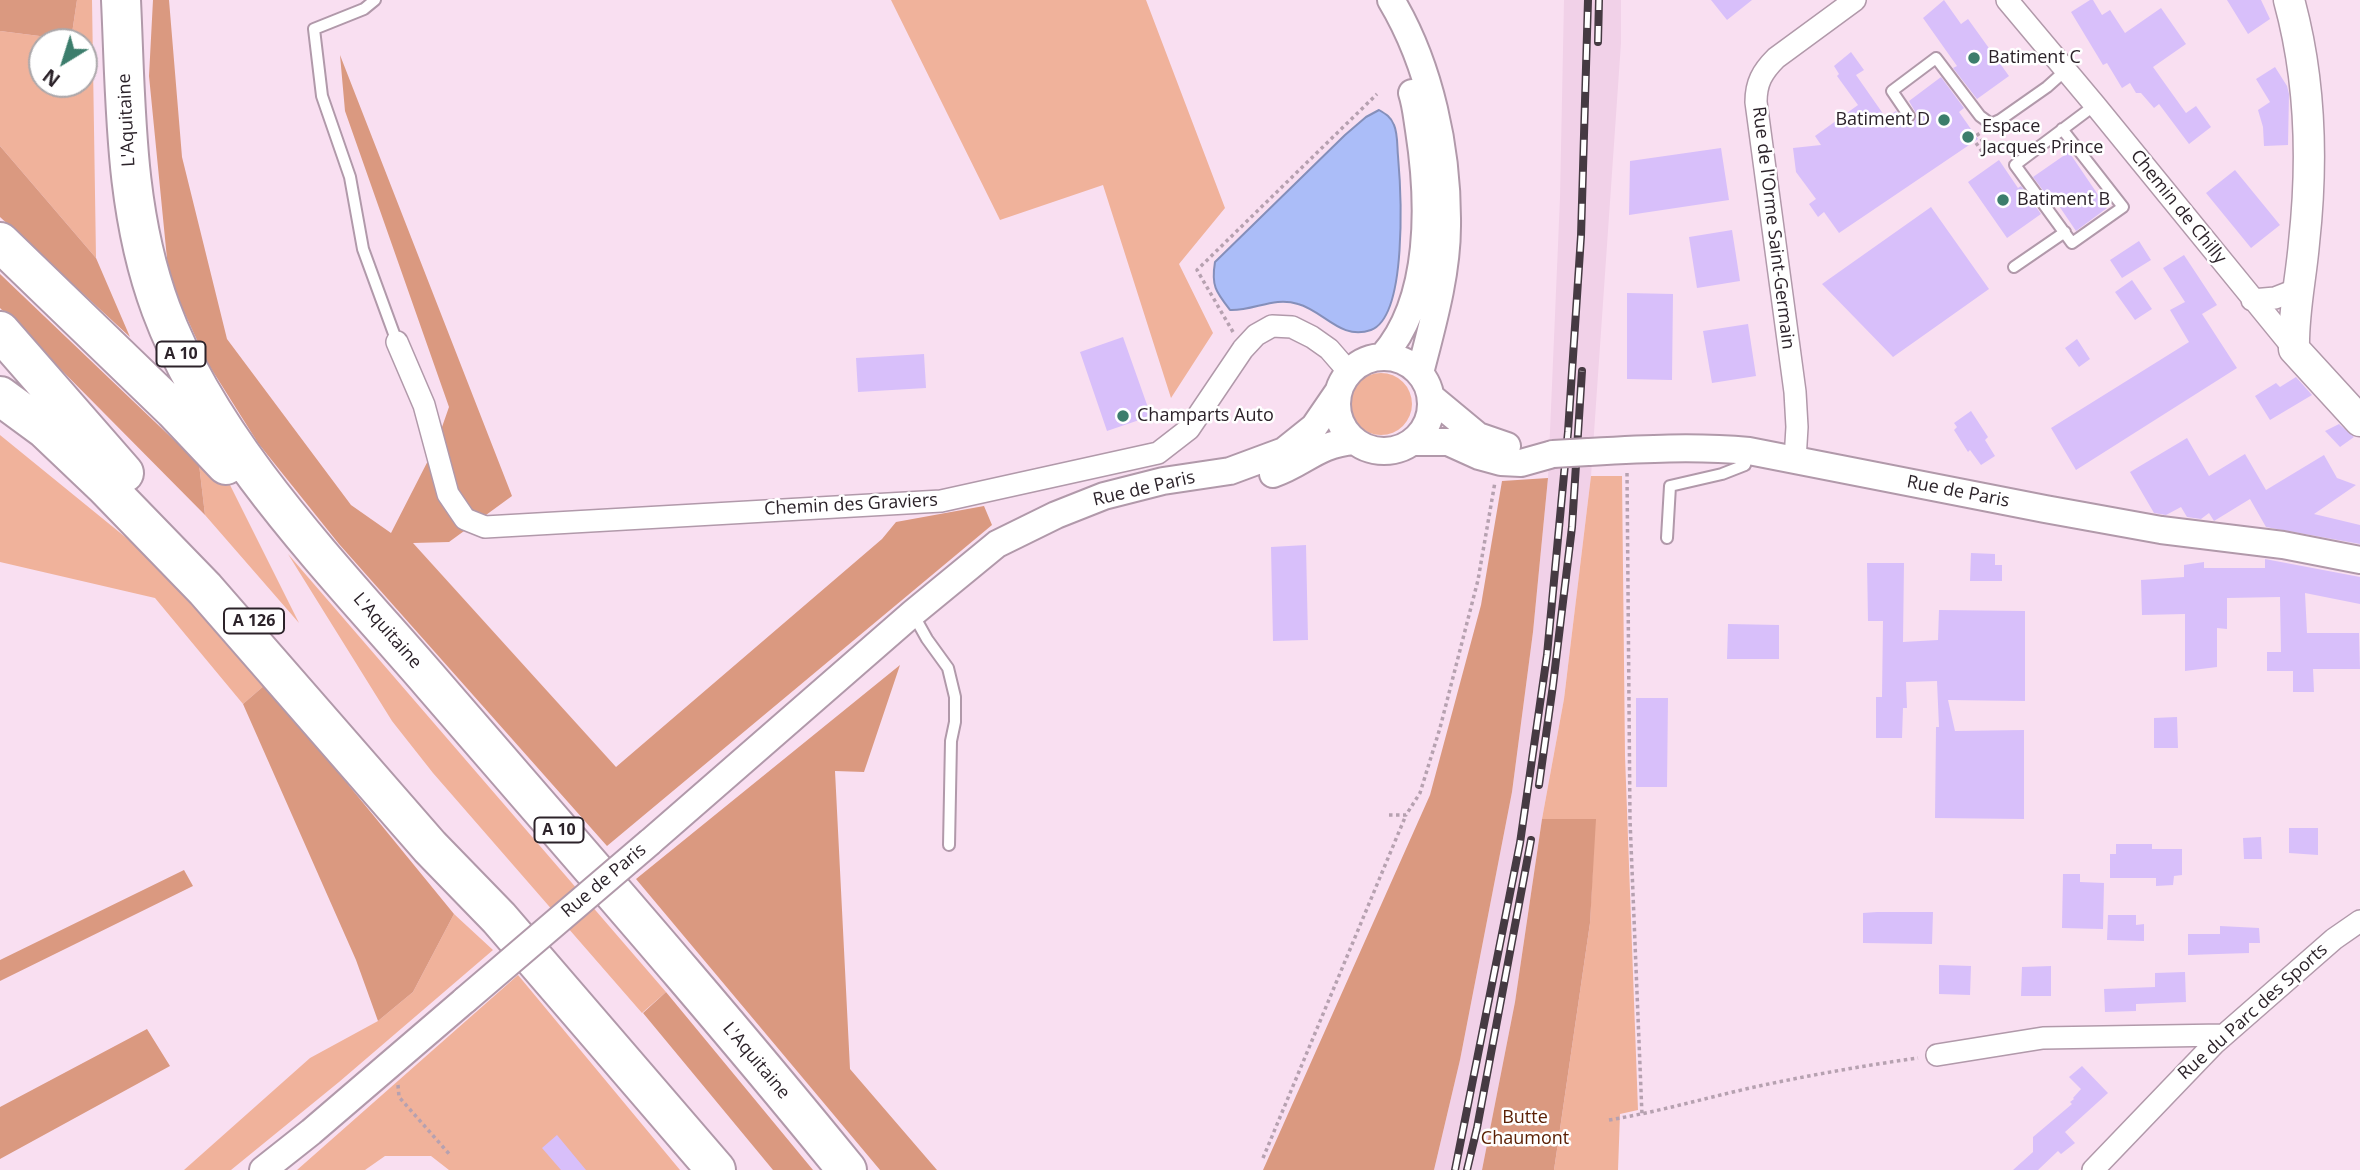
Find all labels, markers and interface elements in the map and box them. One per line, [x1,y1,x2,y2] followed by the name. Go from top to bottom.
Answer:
[28,28,98,98] north arrow
[1988,47,2081,69] place label: Batiment C
[1966,50,1982,66] marker: Batiment C
[37,63,65,93] text: N
[114,73,140,167] street label: L'Aquitaine
[1747,105,1799,351] street label: Rue de l'Orme Saint-Germain
[1835,109,1930,131] place label: Batiment D
[1936,112,1952,128] marker: Batiment D
[1982,116,2103,158] place label: Espace Jacques Prince
[1960,129,1976,145] marker: Espace Jacques Prince
[2125,146,2231,268] street label: Chemin de Chilly
[2017,189,2110,211] place label: Batiment B
[1995,192,2011,208] marker: Batiment B
[156,342,206,366] road number: A 10
[1137,405,1274,427] place label: Champarts Auto
[1115,408,1131,424] marker: Champarts Auto
[1091,467,1197,511] street label: Rue de Paris
[1905,471,2011,513] street label: Rue de Paris
[764,490,938,520] street label: Chemin des Graviers
[348,589,426,673] street label: L'Aquitaine
[224,608,284,634] road number: A 126
[534,818,584,842] road number: A 10
[557,839,651,923] street label: Rue de Paris
[2174,939,2332,1085] street label: Rue du Parc des Sports
[718,1018,794,1104] street label: L'Aquitaine
[1481,1107,1569,1150] park label: Butte Chaumont

